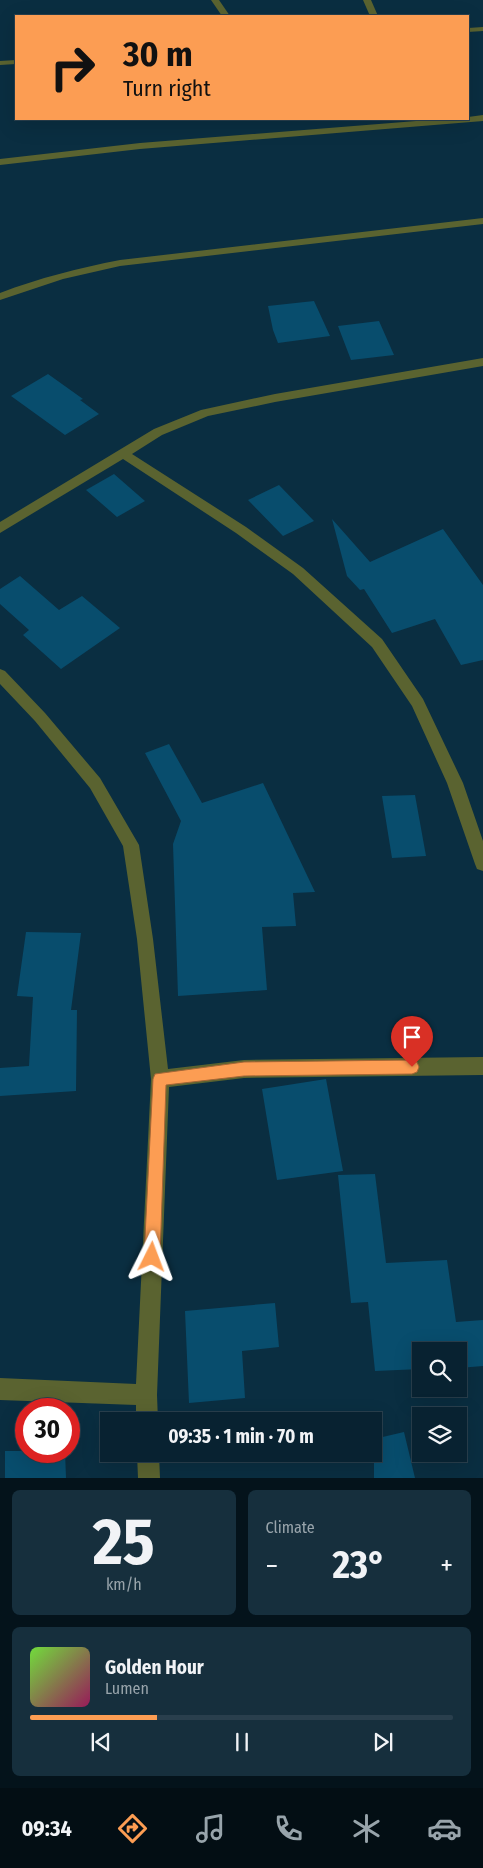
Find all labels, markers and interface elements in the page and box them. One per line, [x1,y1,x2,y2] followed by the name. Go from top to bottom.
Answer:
[123,33,193,75] text: 30 m
[40,35,105,100] icon: right
[123,75,211,102] text: Turn right
[391,1016,433,1067] pin
[398,1023,426,1051] icon: arrive
[125,1230,177,1282] position arrow
[412,1342,467,1462] map controls
[412,1342,467,1397] button: search
[15,1398,80,1463] speed limit sign: 30
[412,1407,467,1462] button: layers
[168,1425,314,1448] text: 09:35 · 1 min · 70 m
[93,1503,155,1581] text: 25
[266,1518,315,1537] text: Climate
[333,1542,386,1588] text: 23°
[266,1549,278,1582] text: −
[440,1549,453,1582] text: +
[106,1575,142,1594] text: km/h
[105,1656,204,1679] text: Golden Hour
[105,1679,149,1698] text: Lumen
[87,1728,115,1756] icon: previous
[228,1728,256,1756] icon: pause
[369,1728,397,1756] icon: next
[115,1811,150,1846] icon: directions
[193,1811,228,1846] icon: music
[271,1811,306,1846] icon: phone
[349,1811,384,1846] icon: climate
[427,1811,462,1846] icon: car
[21,1815,72,1842] text: 09:34

